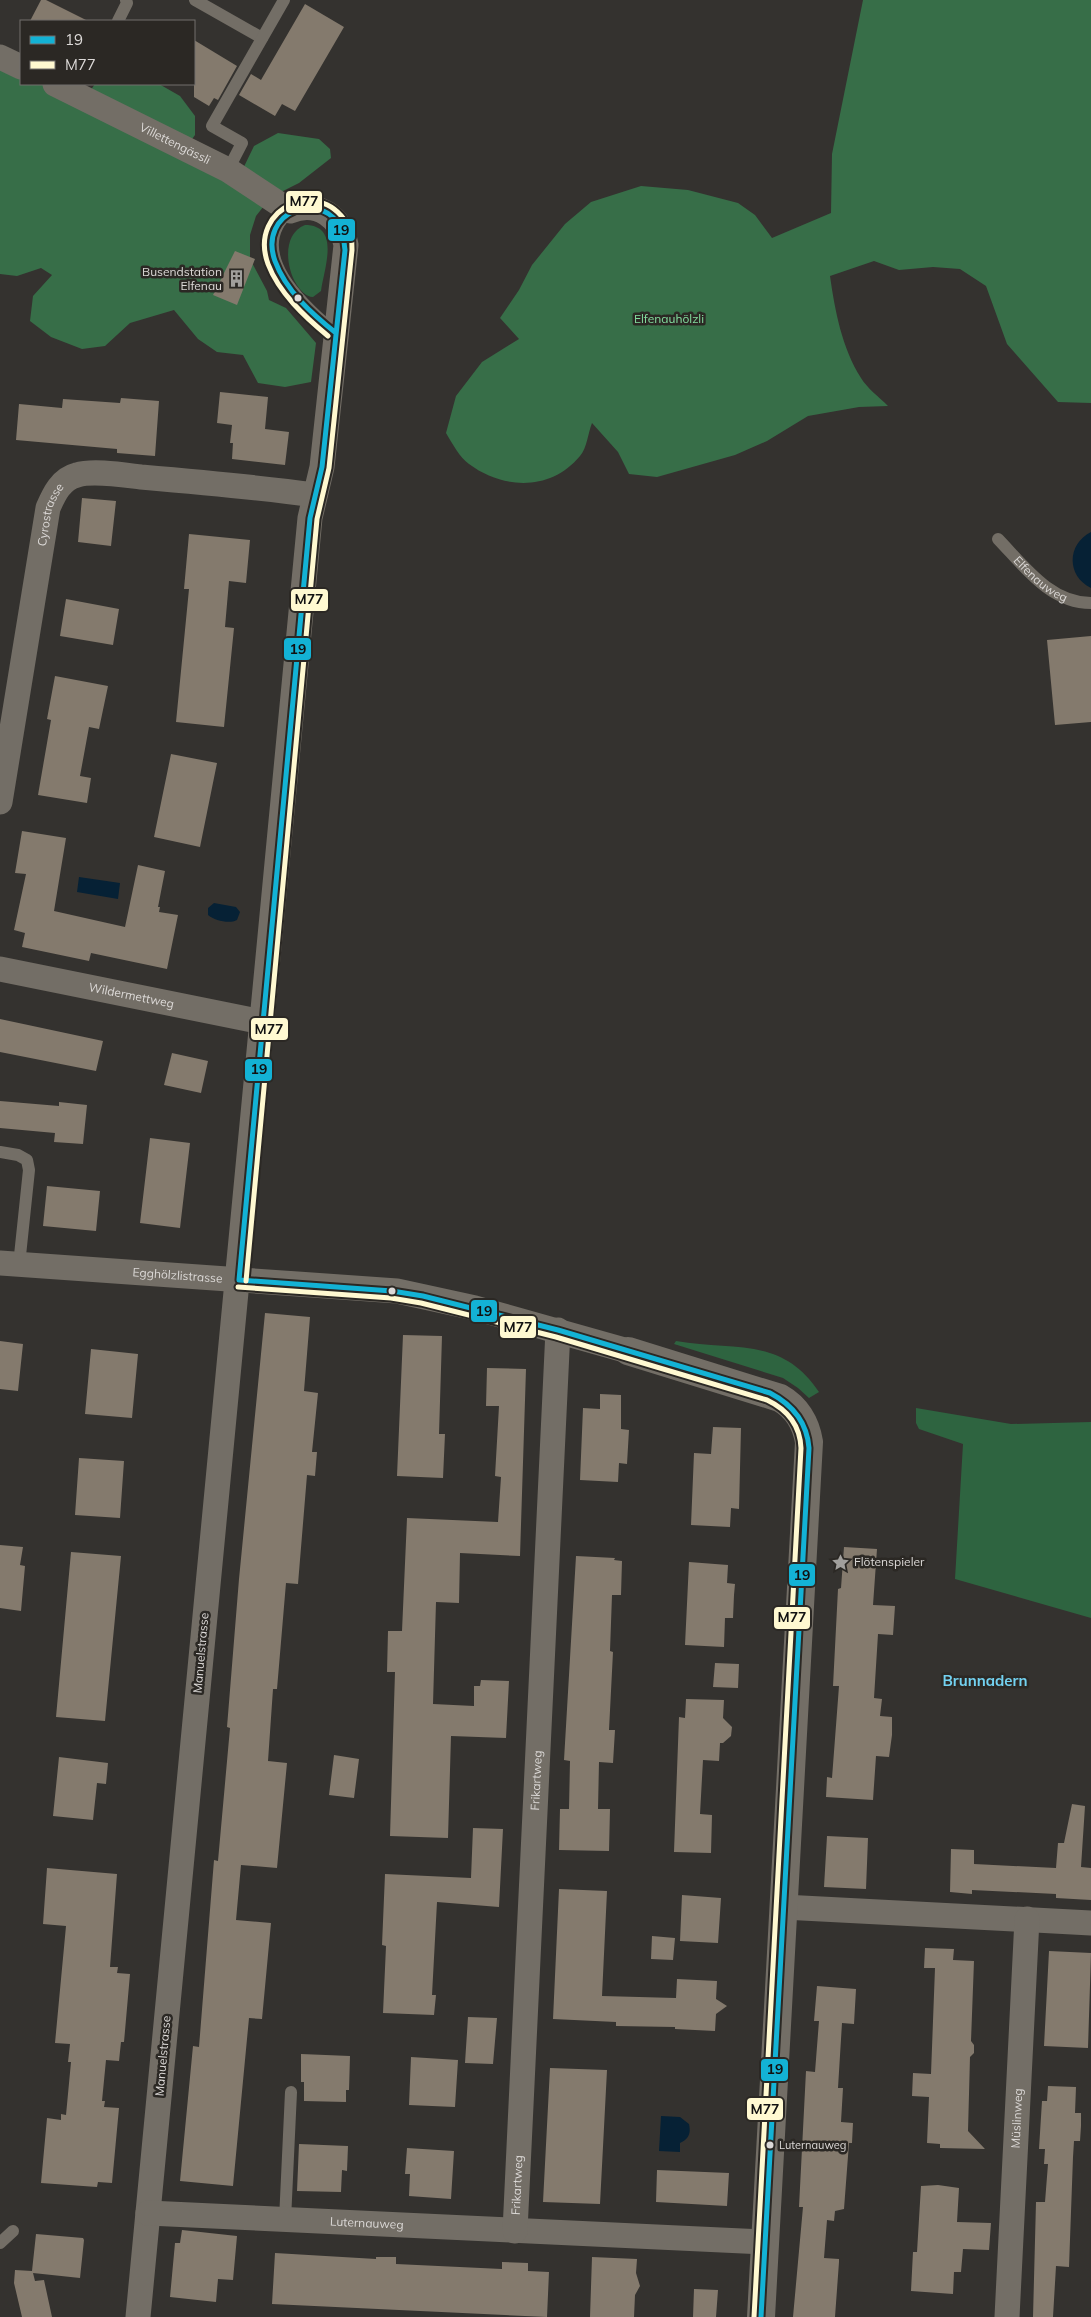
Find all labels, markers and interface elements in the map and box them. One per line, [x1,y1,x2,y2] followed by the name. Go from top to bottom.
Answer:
[20,20,195,85] legend
[65,30,83,49] text: 19
[65,55,96,74] text: M77
[137,119,213,167] street label: Villettengässli
[285,190,323,214] line badge: M77
[290,192,318,210] text: M77
[327,218,356,242] line badge: 19
[333,221,349,239] text: 19
[142,264,222,293] place label: Busendstation Elfenau
[226,269,246,289] building icon: Busendstation Elfenau
[293,293,303,303] unlabelled marker
[634,311,704,326] park label: Elfenauhölzli
[34,480,67,547] street label: Cyrostrasse
[1011,553,1070,605] street label: Elfenauweg
[290,588,329,612] line badge: M77
[295,590,323,608] text: M77
[283,637,312,661] line badge: 19
[290,640,306,658] text: 19
[87,979,175,1011] street label: Wildermettweg
[250,1017,289,1041] line badge: M77
[255,1020,283,1038] text: M77
[244,1058,273,1082] line badge: 19
[251,1060,267,1078] text: 19
[132,1264,223,1286] street label: Egghölzlistrasse
[387,1286,397,1296] unlabelled marker
[470,1299,498,1323] line badge: 19
[476,1302,492,1320] text: 19
[499,1315,537,1339] line badge: M77
[504,1318,532,1336] text: M77
[830,1552,850,1572] place icon: Flötenspieler
[854,1554,925,1569] place label: Flötenspieler
[788,1563,816,1587] line badge: 19
[794,1566,810,1584] text: 19
[773,1606,811,1630] line badge: M77
[778,1608,806,1626] text: M77
[190,1612,211,1694] street label: Manuelstrasse
[942,1671,1028,1690] district label: Brunnadern
[527,1750,545,1811] street label: Frikartweg
[152,2015,173,2097] street label: Manuelstrasse
[760,2058,789,2082] line badge: 19
[767,2060,783,2078] text: 19
[1007,2088,1025,2149] street label: Müslinweg
[746,2097,784,2121] line badge: M77
[751,2100,779,2118] text: M77
[779,2138,847,2152] place label: Luternauweg
[765,2140,775,2150] marker: Luternauweg
[508,2155,526,2215] street label: Frikartweg
[330,2214,404,2232] street label: Luternauweg

